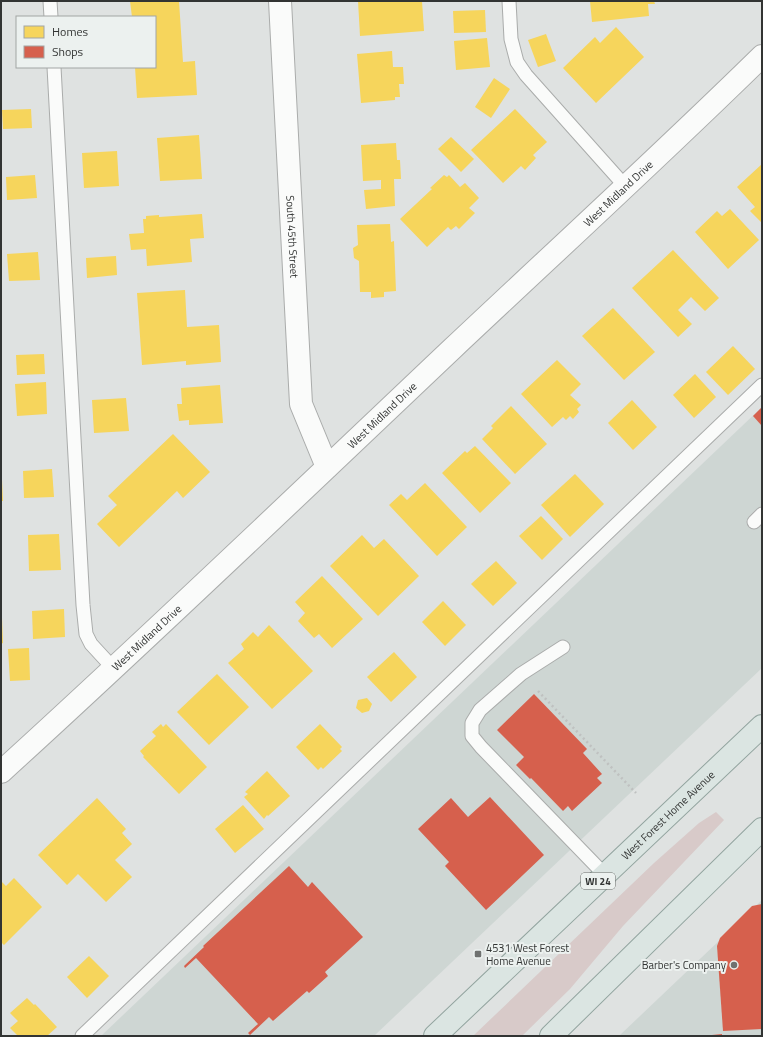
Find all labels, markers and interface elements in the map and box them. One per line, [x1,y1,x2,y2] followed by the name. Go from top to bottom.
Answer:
[16,16,156,68] legend
[52,22,88,41] text: Homes
[52,42,84,61] text: Shops
[580,156,657,230] street label: West Midland Drive
[282,195,302,279] street label: South 45th Street
[344,378,421,452] street label: West Midland Drive
[108,601,185,674] street label: West Midland Drive
[618,767,719,863] street label: West Forest Home Avenue
[581,873,615,889] road number: WI 24
[486,940,569,969] place label: 4531 West Forest Home Avenue
[473,949,483,959] marker: 4531 West Forest Home Avenue
[642,957,727,973] place label: Barber's Company
[729,960,739,970] marker: Barber's Company

